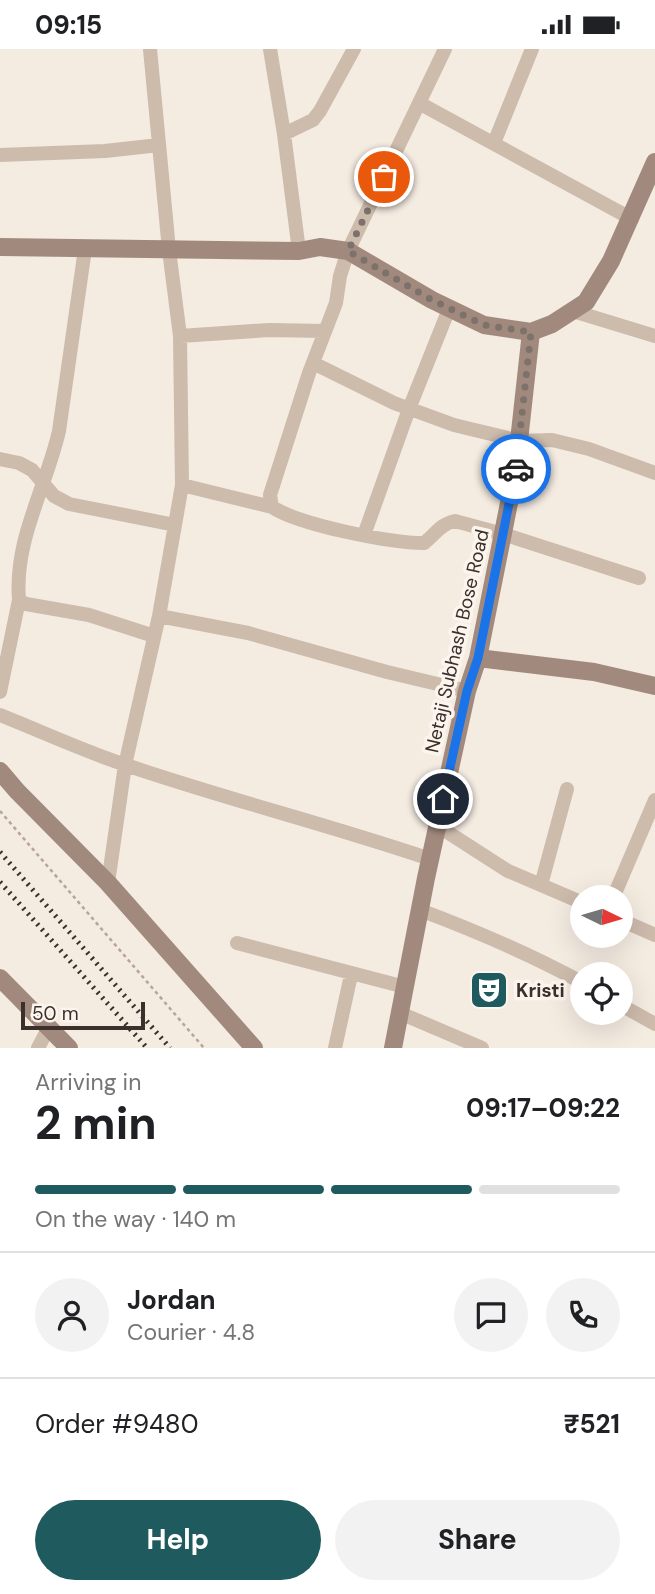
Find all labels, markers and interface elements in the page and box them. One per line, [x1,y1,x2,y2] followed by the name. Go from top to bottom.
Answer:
[35,8,102,42] text: 09:15
[354,147,414,207] pin
[365,158,403,196] icon: bag
[481,434,551,504] courier
[497,450,535,488] icon: car
[419,527,495,755] street label: Netaji Subhash Bose Road
[413,769,473,829] pin
[424,780,462,818] icon: home
[570,885,634,949] north arrow
[570,885,633,1025] map controls
[570,962,633,1025] button: locate
[468,969,510,1011] theatre icon: Kristi
[516,978,565,1003] place label: Kristi
[21,999,145,1031] scale bar
[32,1001,79,1026] text: 50 m
[35,1067,141,1097] text: Arriving in
[466,1091,620,1125] text: 09:17–09:22
[35,1093,157,1153] text: 2 min
[35,1204,236,1234] text: On the way · 140 m
[35,1278,109,1352] button: person
[454,1278,528,1352] button: chat
[546,1278,620,1352] button: phone
[127,1283,216,1317] text: Jordan
[127,1317,255,1347] text: Courier · 4.8
[35,1407,198,1441] text: Order #9480
[564,1407,620,1441] text: ₹521
[35,1500,321,1580] button: Help
[335,1500,620,1580] button: Share

